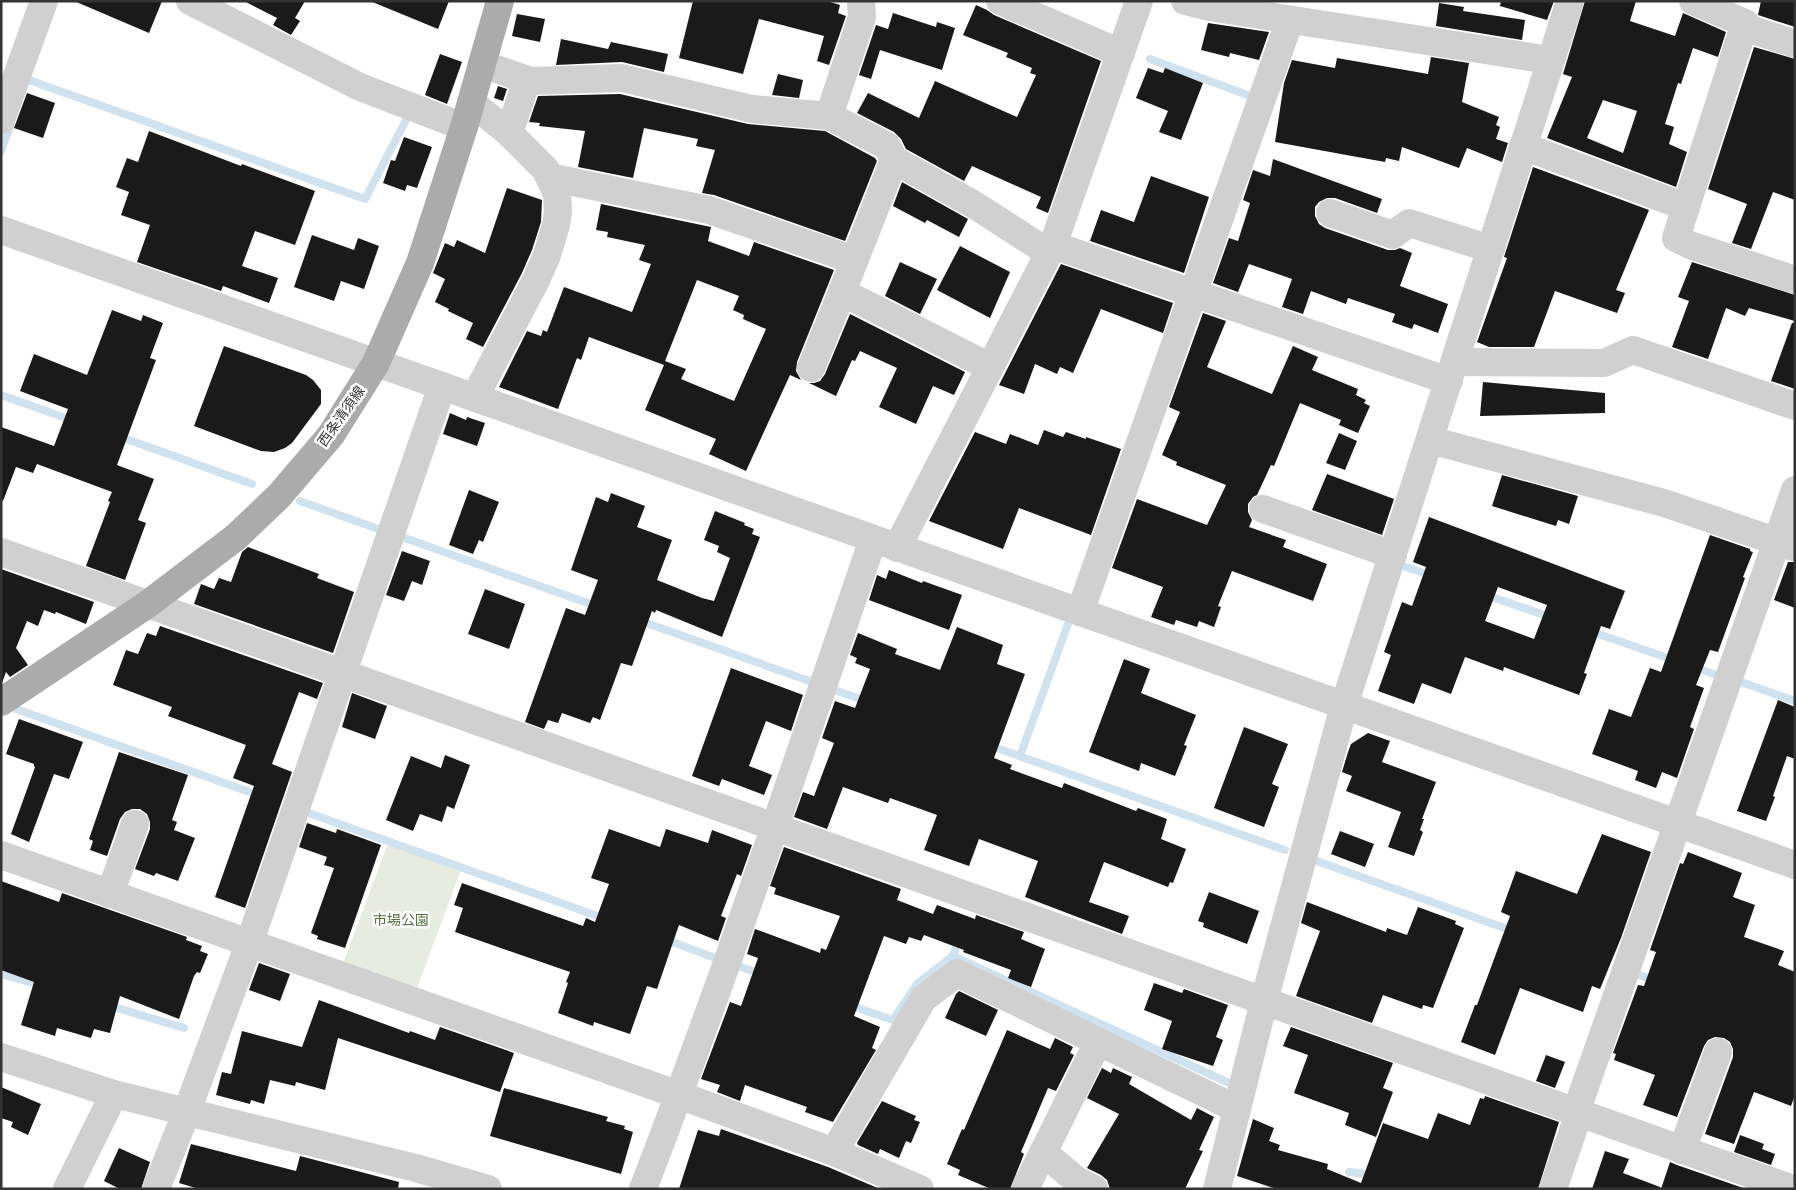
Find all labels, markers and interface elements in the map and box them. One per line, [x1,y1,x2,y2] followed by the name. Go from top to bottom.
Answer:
[314,382,368,450] street label: 西条清須線
[373,911,429,929] park label: 市場公園

